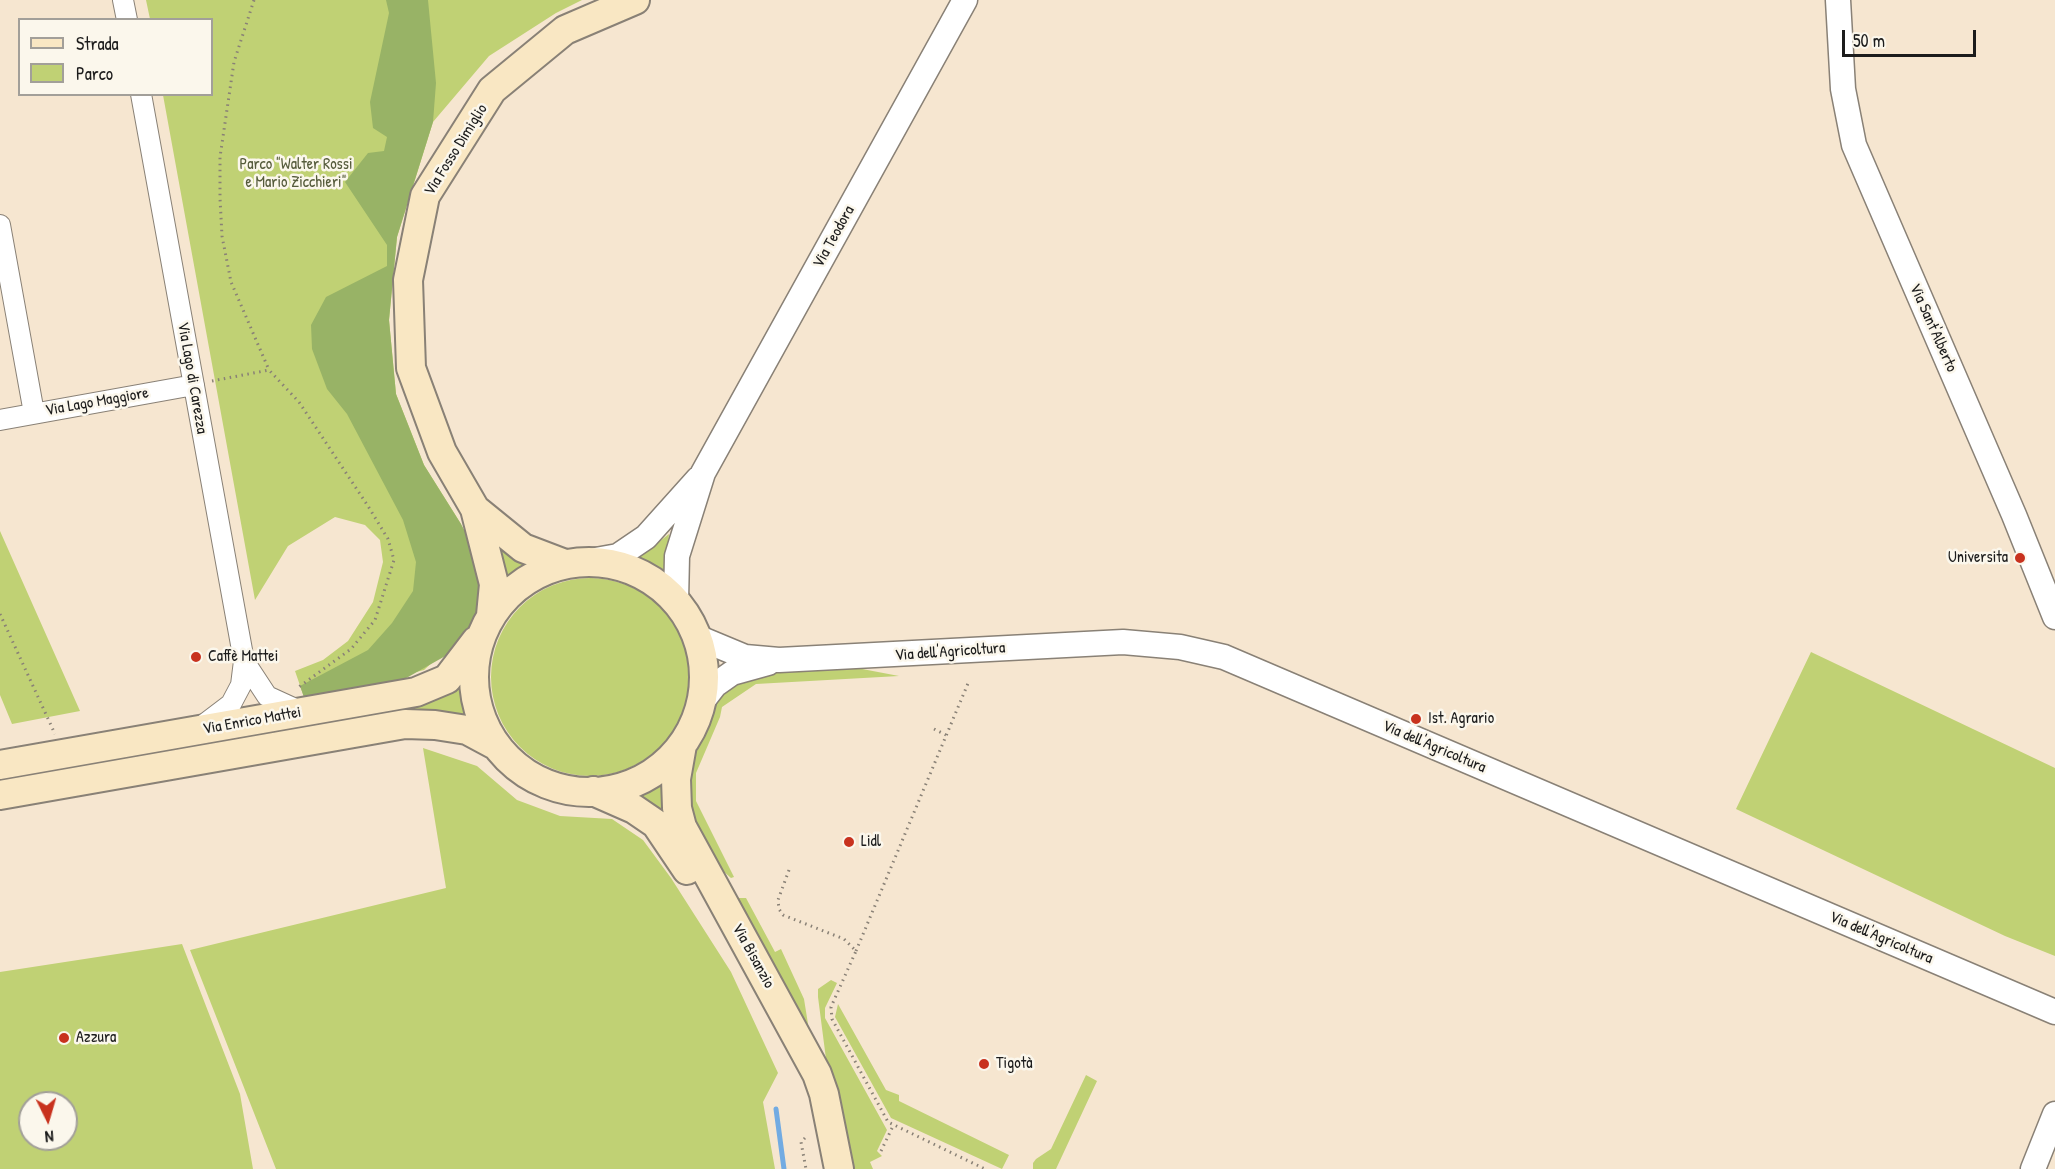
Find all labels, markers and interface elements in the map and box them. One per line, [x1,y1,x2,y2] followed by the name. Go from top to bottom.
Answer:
[18,18,213,96] legend
[1845,18,1978,56] scale bar
[1853,28,1885,53] text: 50 m
[76,31,119,56] text: Strada
[76,61,113,86] text: Parco
[420,101,492,199] street label: Via Fosso Dimiglio
[239,155,353,193] park label: Parco "Walter Rossi e Mario Zicchieri"
[809,203,859,271] street label: Via Teodora
[1905,281,1961,375] street label: Via Sant'Alberto
[173,321,211,435] street label: Via Lago di Carezza
[44,383,150,421] street label: Via Lago Maggiore
[1948,548,2008,568] place label: Universita
[2013,551,2027,565] marker: Universita
[894,639,1006,665] street label: Via dell'Agricoltura
[208,647,278,667] place label: Caffè Mattei
[189,650,203,664] marker: Caffè Mattei
[201,703,303,739] street label: Via Enrico Mattei
[1428,709,1494,729] place label: Ist. Agrario
[1409,712,1423,726] marker: Ist. Agrario
[1379,717,1489,777] street label: Via dell'Agricoltura
[861,832,881,852] place label: Lidl
[842,835,856,849] marker: Lidl
[1826,908,1936,968] street label: Via dell'Agricoltura
[727,920,779,992] street label: Via Bisanzio
[76,1028,116,1048] place label: Azzura
[57,1031,71,1045] marker: Azzura
[996,1054,1032,1074] place label: Tigotà
[977,1057,991,1071] marker: Tigotà
[18,1091,78,1151] north arrow
[44,1126,55,1148] text: N

